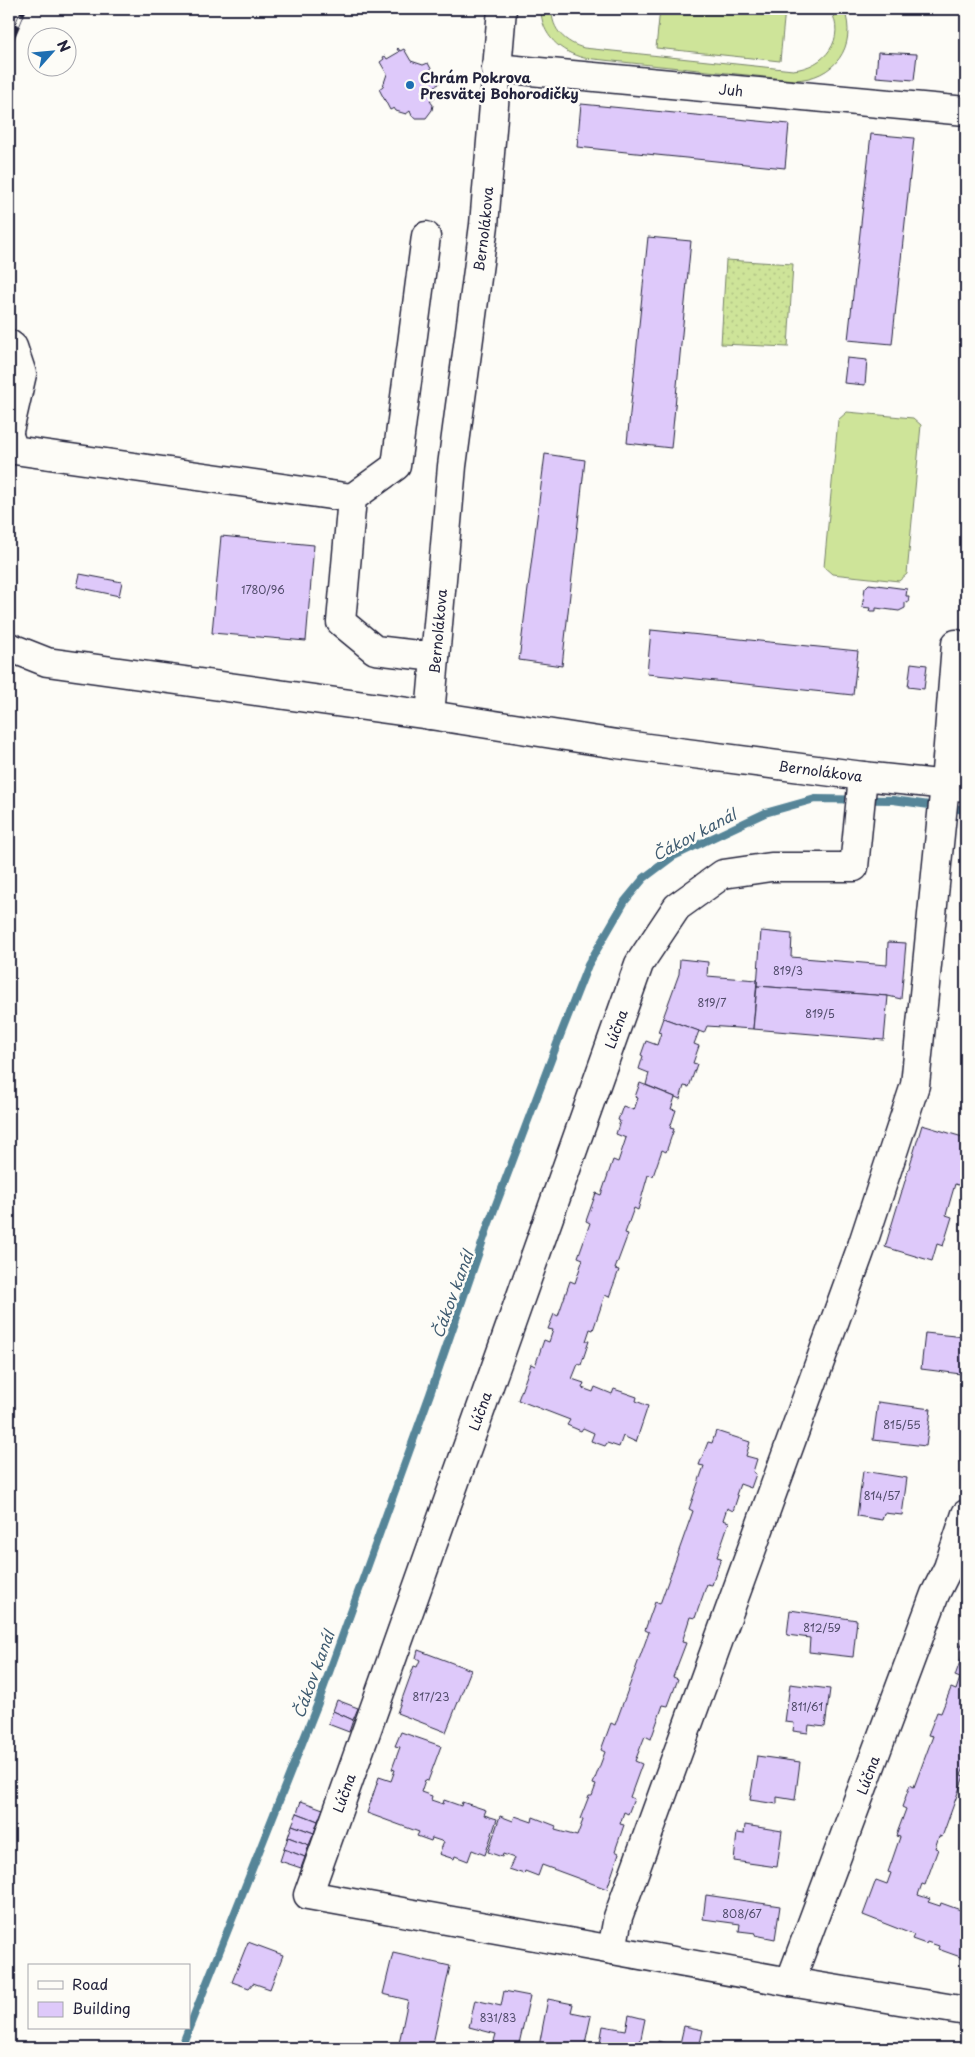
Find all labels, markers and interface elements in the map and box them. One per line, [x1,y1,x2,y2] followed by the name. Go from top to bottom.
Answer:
[28,28,78,78] north arrow
[52,36,76,56] text: N
[420,67,579,104] place label: Chrám Pokrova Presvätej Bohorodičky
[718,78,744,101] street label: Juh
[404,79,416,91] marker: Chrám Pokrova Presvätej Bohorodičky
[467,185,498,273] street label: Bernolákova
[241,581,285,598] house number: 1780/96
[423,588,452,675] street label: Bernolákova
[777,755,864,786] street label: Bernolákova
[648,801,742,866] water label: Čákov kanál
[773,962,803,979] house number: 819/3
[697,994,727,1011] house number: 819/7
[805,1005,835,1022] house number: 819/5
[599,1006,633,1051] street label: Lúčna
[426,1244,479,1341] water label: Čákov kanál
[463,1388,497,1433] street label: Lúčna
[883,1416,921,1433] house number: 815/55
[864,1487,900,1504] house number: 814/57
[803,1619,841,1636] house number: 812/59
[287,1624,340,1721] water label: Čákov kanál
[413,1688,449,1705] house number: 817/23
[791,1698,823,1715] house number: 811/61
[851,1752,884,1797] street label: Lúčna
[327,1770,361,1815] street label: Lúčna
[722,1905,762,1922] house number: 808/67
[28,1964,190,2030] legend
[72,1972,108,1995] text: Road
[72,1996,131,2019] text: Building
[480,2009,516,2026] house number: 831/83

